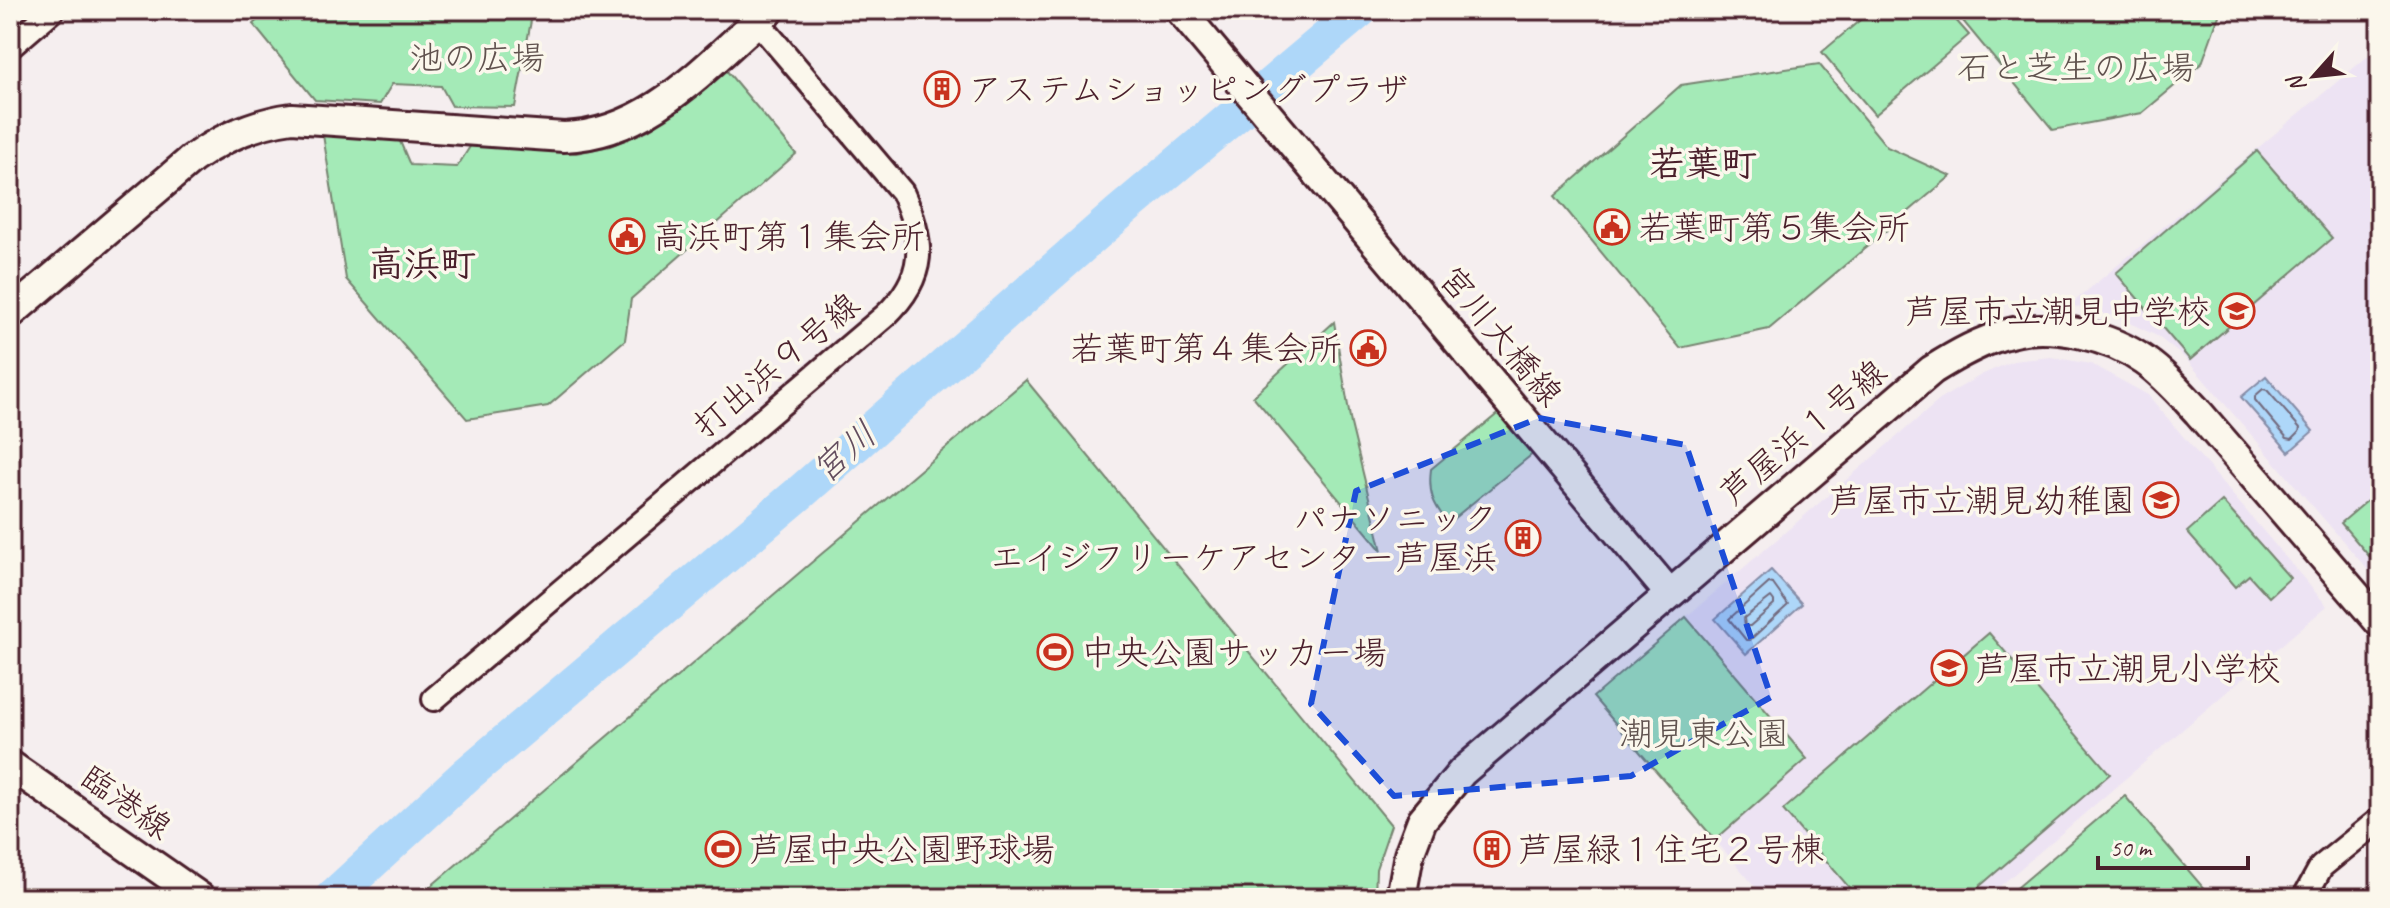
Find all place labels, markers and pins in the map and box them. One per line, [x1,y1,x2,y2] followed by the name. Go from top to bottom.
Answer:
[968,68,1409,111] place label: アステムショッピングプラザ
[923,70,961,108] building icon: アステムショッピングプラザ
[1638,206,1910,249] place label: 若葉町第５集会所
[1593,208,1631,246] public building icon: 若葉町第５集会所
[653,215,925,258] place label: 高浜町第１集会所
[608,217,646,255] public building icon: 高浜町第１集会所
[1905,290,2211,333] place label: 芦屋市立潮見中学校
[2218,292,2256,330] school or university icon: 芦屋市立潮見中学校
[1070,327,1342,370] place label: 若葉町第４集会所
[1349,329,1387,367] public building icon: 若葉町第４集会所
[1829,479,2135,522] place label: 芦屋市立潮見幼稚園
[2142,481,2180,519] school or university icon: 芦屋市立潮見幼稚園
[990,497,1497,579] place label: パナソニック エイジフリーケアセンター芦屋浜
[1504,519,1542,557] building icon: パナソニック エイジフリーケアセンター芦屋浜
[1081,631,1387,674] place label: 中央公園サッカー場
[1036,633,1074,671] sports icon: 中央公園サッカー場
[1975,647,2281,690] place label: 芦屋市立潮見小学校
[1930,649,1968,687] school or university icon: 芦屋市立潮見小学校
[749,828,1055,871] place label: 芦屋中央公園野球場
[1518,828,1824,871] place label: 芦屋緑１住宅２号棟
[704,830,742,868] sports icon: 芦屋中央公園野球場
[1473,830,1511,868] building icon: 芦屋緑１住宅２号棟

